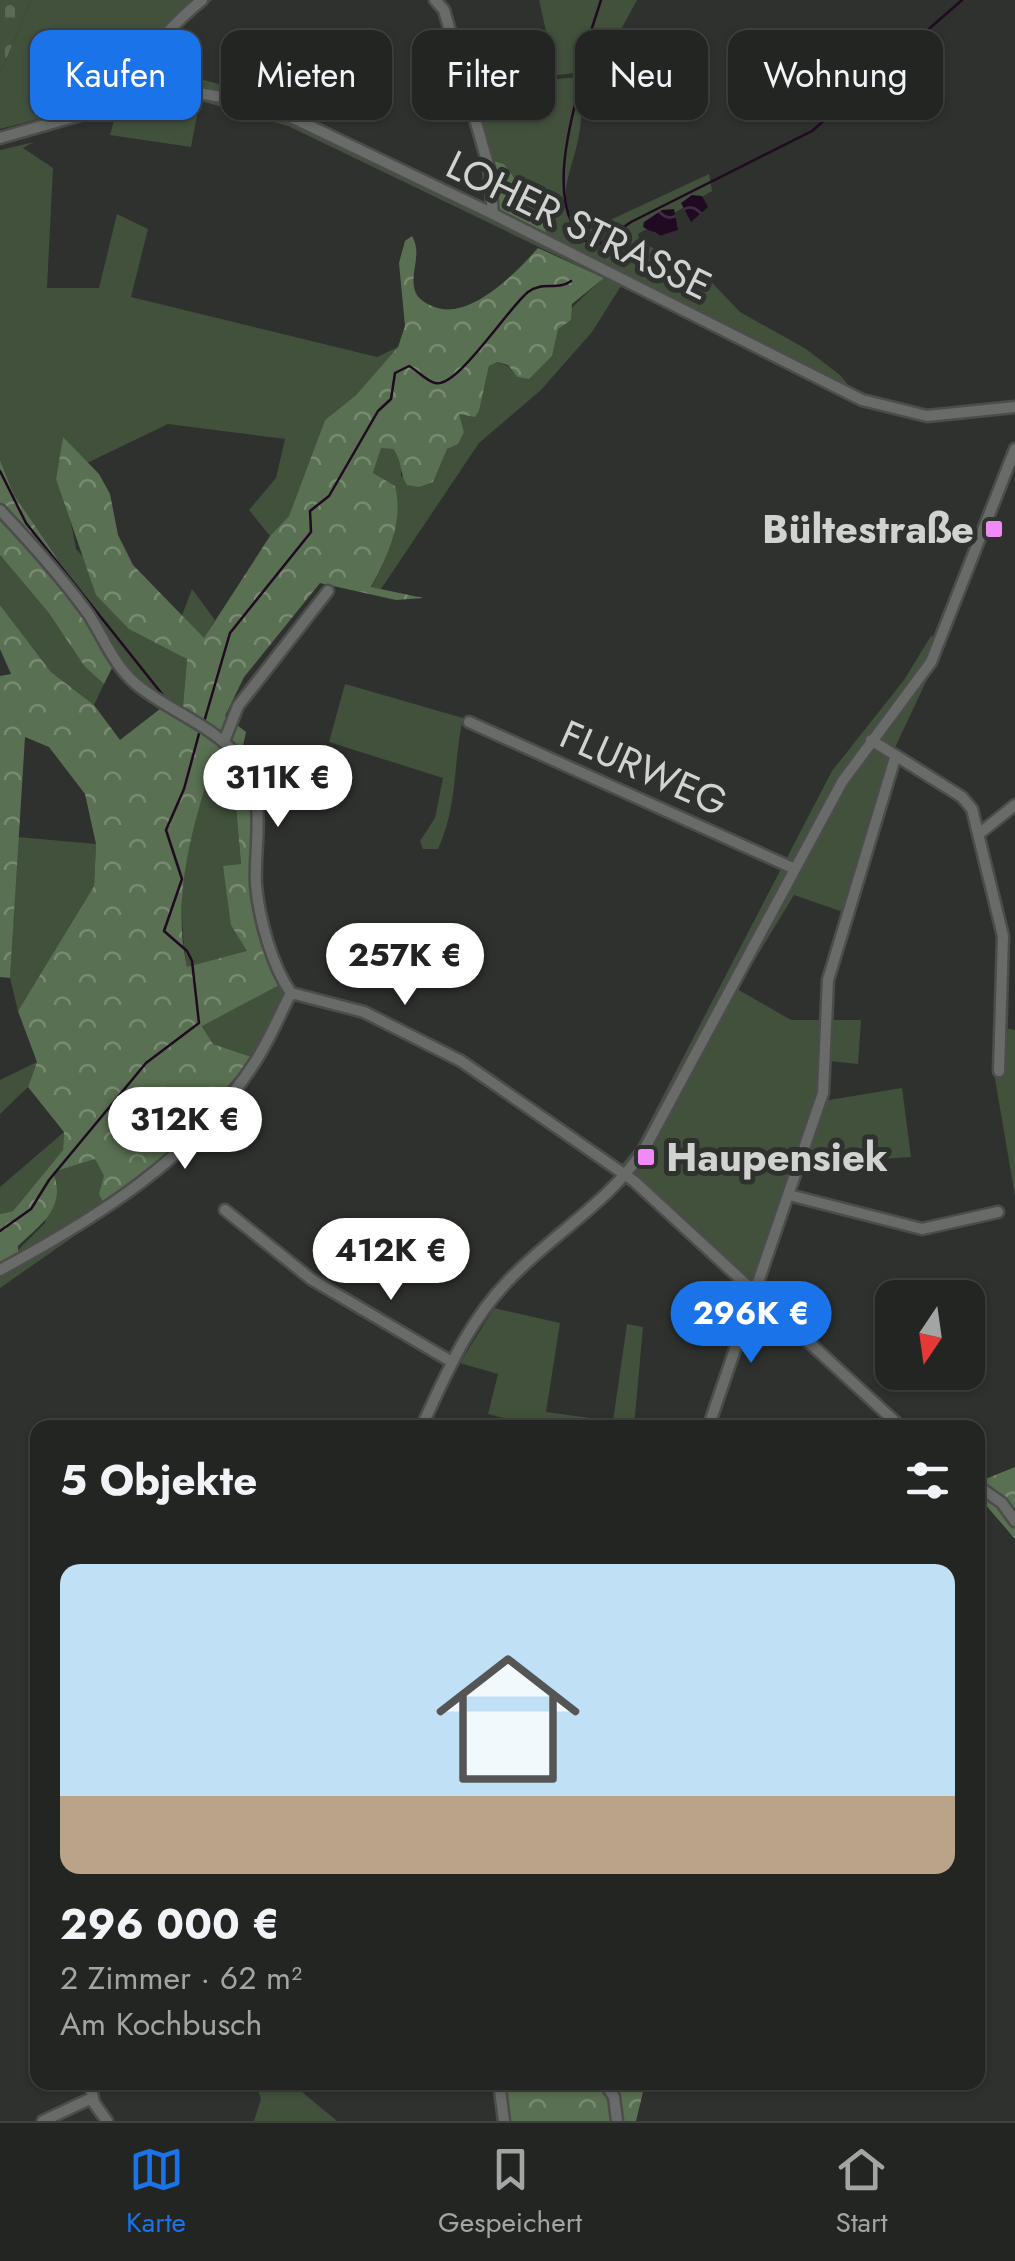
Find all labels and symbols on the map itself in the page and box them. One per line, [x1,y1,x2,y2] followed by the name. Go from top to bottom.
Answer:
[437,136,721,314] street label: LOHER STRASSE
[762,500,974,558] place label: Bültestraße
[983,518,1005,540] marker: Bültestraße
[551,705,737,831] street label: FLURWEG
[197,745,359,830] pin: 311K €
[324,923,486,1008] pin: 257K €
[104,1087,266,1172] pin: 312K €
[666,1128,888,1186] place label: Haupensiek
[635,1146,657,1168] marker: Haupensiek
[310,1218,472,1303] pin: 412K €
[875,1280,985,1390] north arrow
[670,1281,832,1366] pin: 296K €

